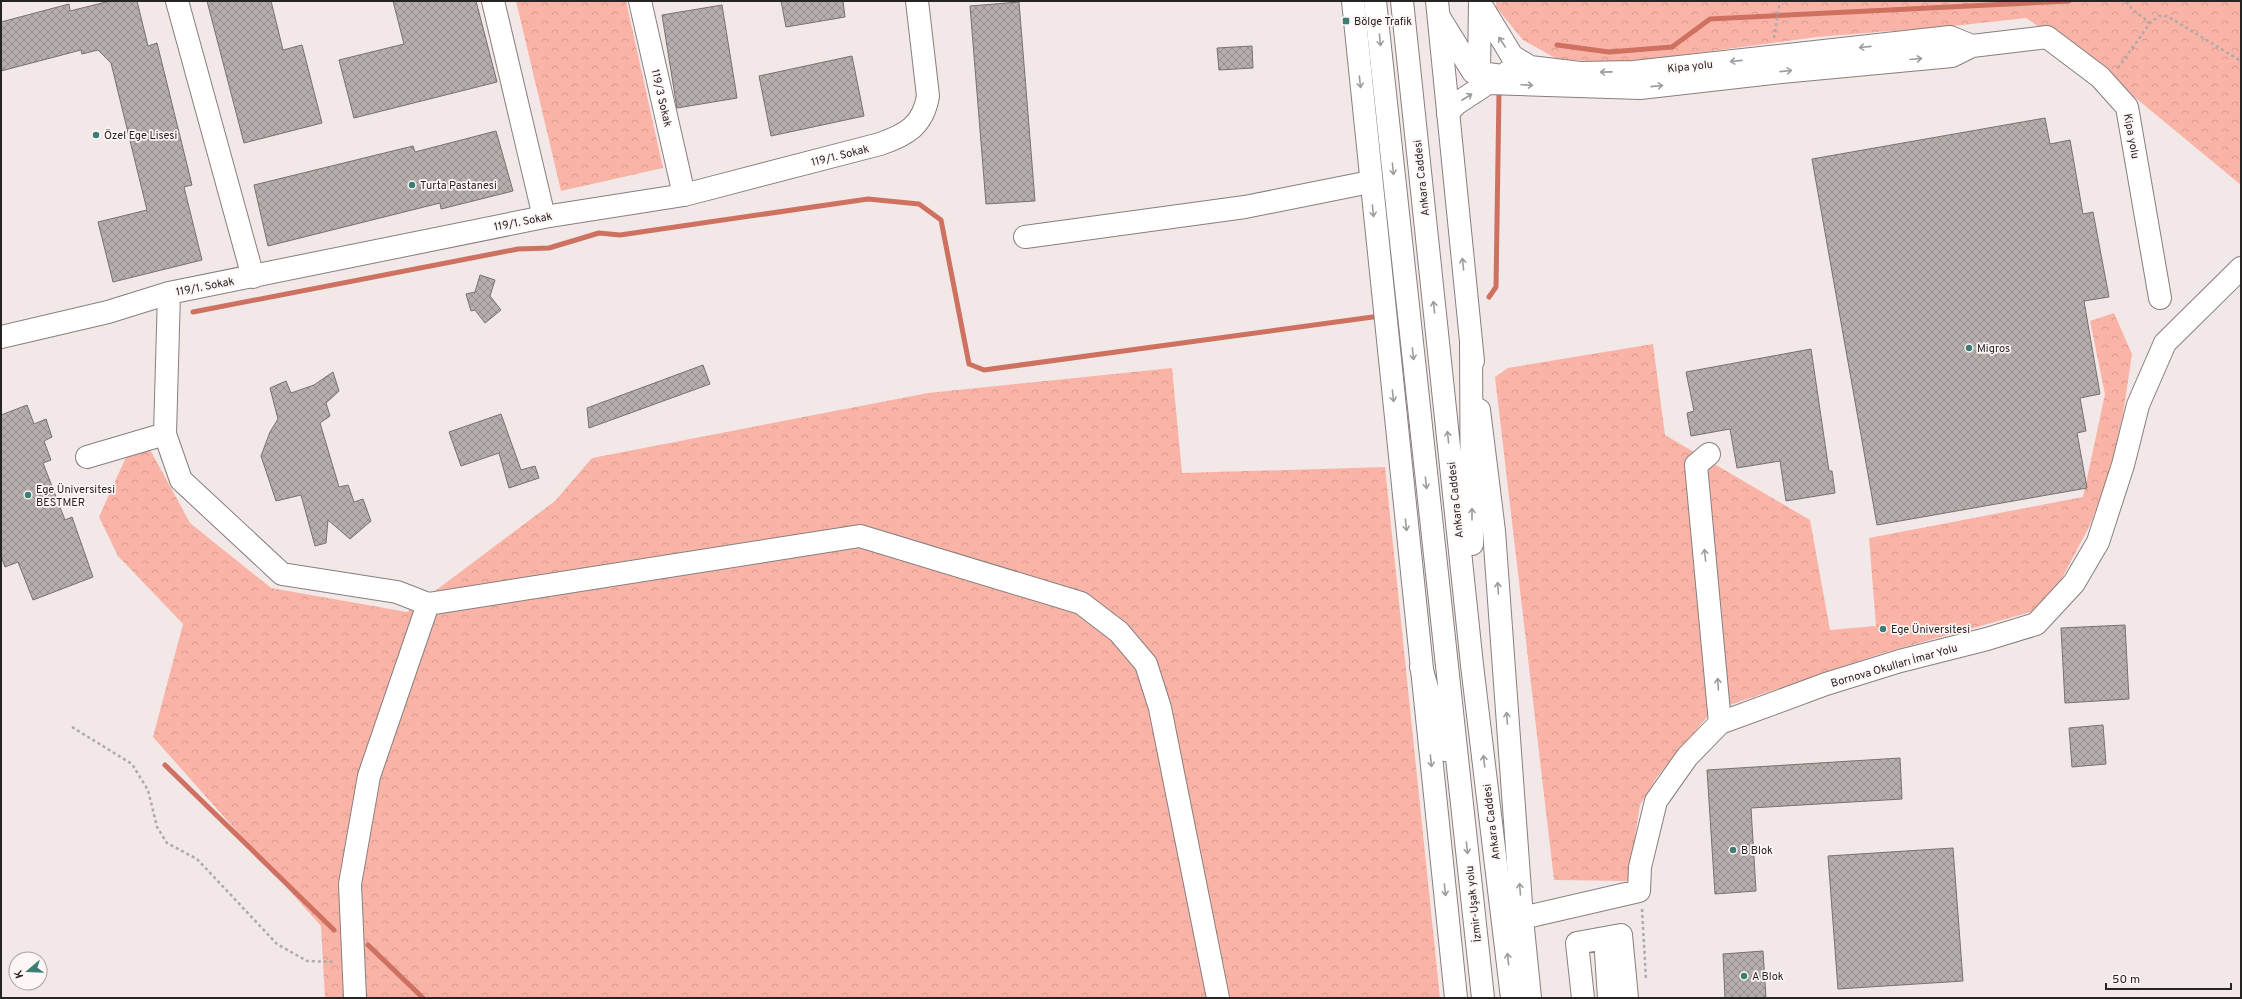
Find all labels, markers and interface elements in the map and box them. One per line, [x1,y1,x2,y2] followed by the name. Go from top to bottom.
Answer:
[1354,15,1412,29] place label: Bölge Trafik
[1341,16,1351,26] marker: Bölge Trafik
[1376,33,1383,46] one-way arrow
[1498,36,1506,47] one-way arrow
[1859,43,1872,50] one-way arrow
[1909,55,1922,63] one-way arrow
[1729,57,1742,64] one-way arrow
[1667,58,1714,76] street label: Kipa yolu
[1779,67,1792,75] one-way arrow
[648,68,675,129] street label: 119/3 Sokak
[1600,68,1613,76] one-way arrow
[1357,75,1364,88] one-way arrow
[1520,81,1533,89] one-way arrow
[1650,82,1663,90] one-way arrow
[1461,93,1472,101] one-way arrow
[2120,112,2142,160] street label: Kipa yolu
[104,128,177,143] place label: Özel Ege Lisesi
[91,130,101,140] marker: Özel Ege Lisesi
[1411,139,1433,217] street label: Ankara Caddesi
[810,142,871,170] street label: 119/1. Sokak
[1389,162,1397,175] one-way arrow
[420,179,497,193] place label: Turta Pastanesi
[407,180,417,190] marker: Turta Pastanesi
[1369,204,1377,217] one-way arrow
[493,209,554,234] street label: 119/1. Sokak
[1460,258,1467,271] one-way arrow
[175,274,236,299] street label: 119/1. Sokak
[1430,301,1438,314] one-way arrow
[1977,342,2010,356] place label: Migros
[1964,343,1974,353] marker: Migros
[1409,347,1416,360] one-way arrow
[1389,389,1396,402] one-way arrow
[1444,431,1452,444] one-way arrow
[1445,461,1467,539] street label: Ankara Caddesi
[1423,476,1430,489] one-way arrow
[36,482,115,510] place label: Ege Üniversitesi BESTMER
[23,490,33,500] marker: Ege Üniversitesi BESTMER
[1468,508,1476,521] one-way arrow
[1402,518,1410,531] one-way arrow
[1701,549,1709,562] one-way arrow
[1494,582,1501,595] one-way arrow
[1891,622,1970,637] place label: Ege Üniversitesi
[1878,624,1888,634] marker: Ege Üniversitesi
[1829,640,1959,691] street label: Bornova Okulları İmar Yolu
[1714,678,1721,691] one-way arrow
[1504,712,1511,725] one-way arrow
[1427,754,1435,767] one-way arrow
[1480,755,1488,768] one-way arrow
[1480,783,1504,861] street label: Ankara Caddesi
[1463,841,1470,854] one-way arrow
[1741,844,1773,858] place label: B Blok
[1728,845,1738,855] marker: B Blok
[1462,865,1485,943] street label: İzmir-Uşak yolu
[1441,883,1449,896] one-way arrow
[1516,883,1523,896] one-way arrow
[8,951,48,991] north arrow
[1504,953,1512,966] one-way arrow
[2106,965,2231,991] scale bar
[12,968,27,980] text: K
[1752,970,1784,984] place label: A Blok
[1739,971,1749,981] marker: A Blok
[2112,972,2140,988] text: 50 m

